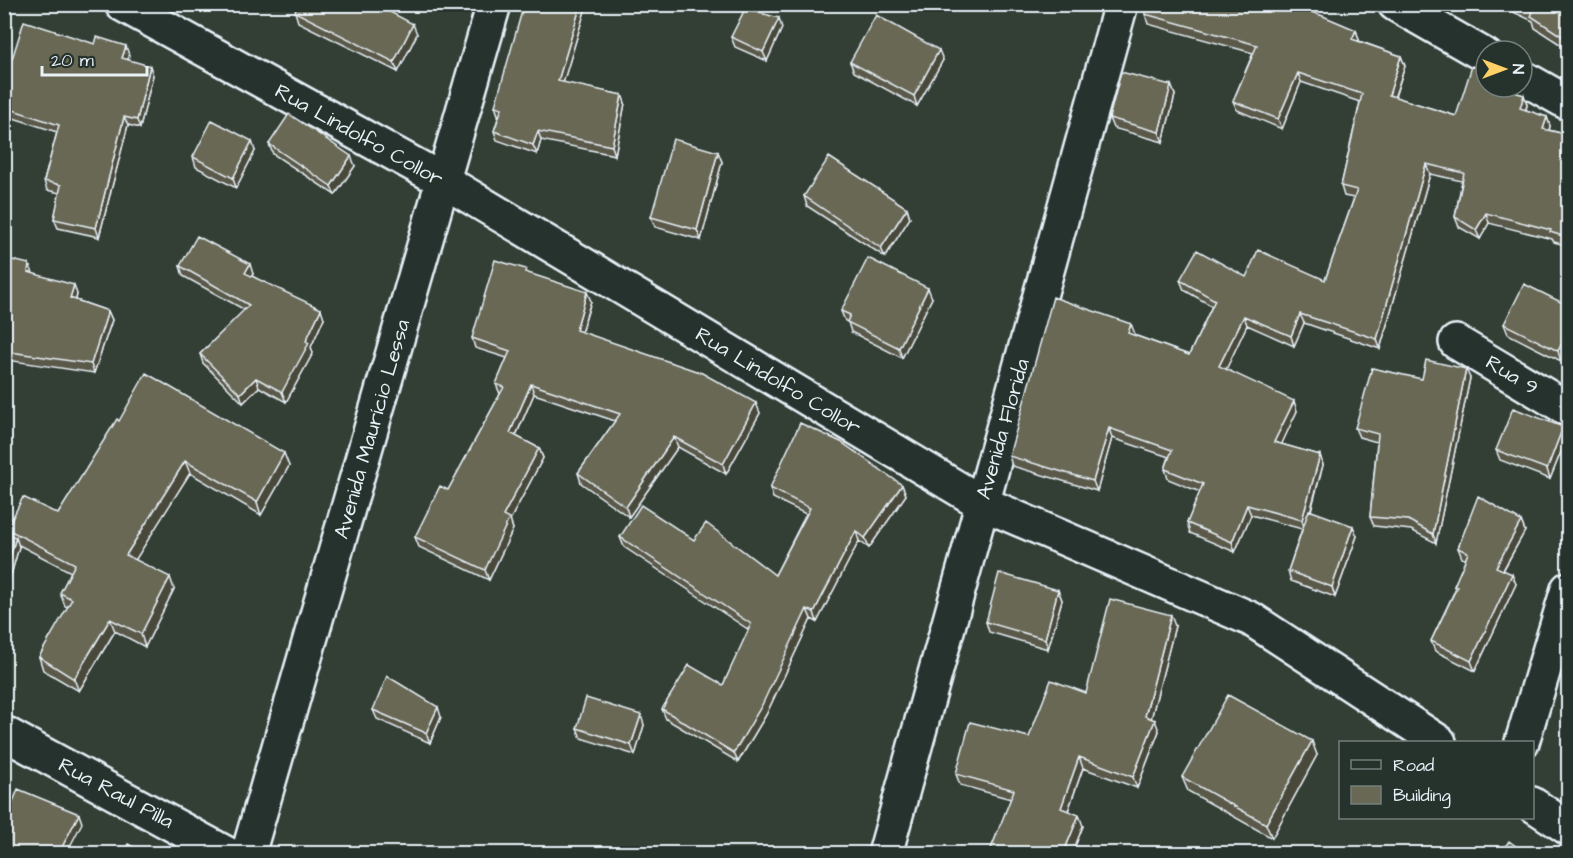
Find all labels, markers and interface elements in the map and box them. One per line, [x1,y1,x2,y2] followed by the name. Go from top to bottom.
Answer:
[42,39,147,77] scale bar
[1474,39,1534,99] north arrow
[51,48,94,73] text: 20 m
[1507,64,1529,74] text: N
[270,77,449,194] street label: Rua Lindolfo Collor
[327,316,417,542] street label: Avenida Maurício Lessa
[690,320,866,442] street label: Rua Lindolfo Collor
[1480,348,1544,402] street label: Rua 9
[969,355,1037,503] street label: Avenida Florida
[1339,741,1534,819] legend
[53,750,179,836] street label: Rua Raul Pilla
[1393,753,1434,778] text: Road
[1393,783,1451,809] text: Building

